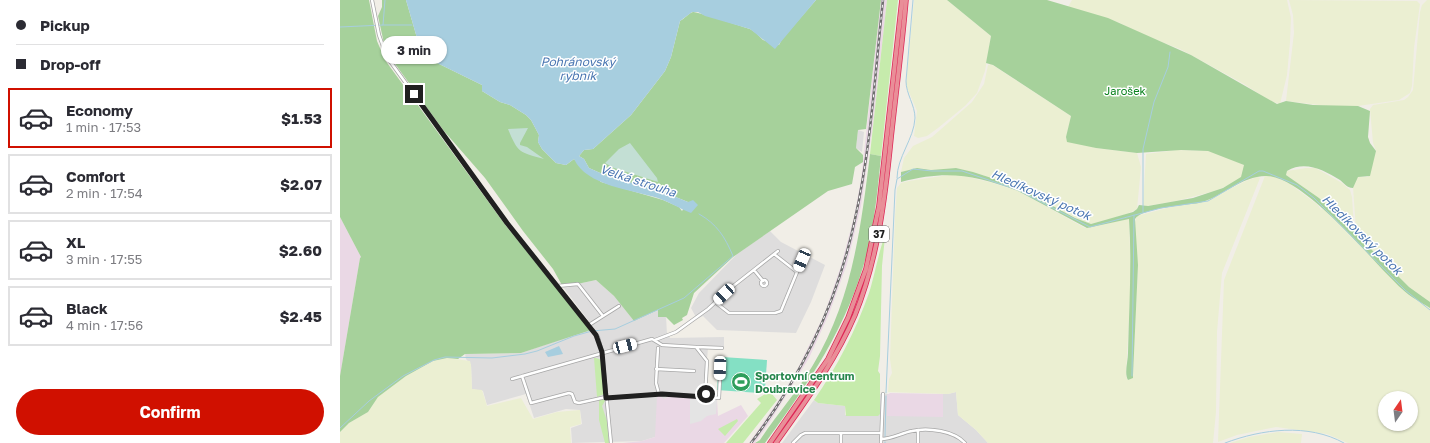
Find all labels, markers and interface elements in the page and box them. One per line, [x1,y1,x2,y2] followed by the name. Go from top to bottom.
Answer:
[40,16,90,34] text: Pickup
[381,36,447,64] callout: 3 min
[397,42,431,58] text: 3 min
[541,54,618,83] water label: Pohránovský rybník
[40,55,100,73] text: Drop-off
[1104,84,1146,97] park label: Jarošek
[405,85,423,103] route end
[18,100,54,136] icon: car
[66,101,133,119] text: Economy
[281,109,322,127] text: $1.53
[66,119,141,135] text: 1 min · 17:53
[598,161,679,200] water label: Velká strouha
[18,166,54,202] icon: car
[989,166,1094,224] water label: Hledíkovský potok
[66,167,125,185] text: Comfort
[280,175,322,193] text: $2.07
[66,185,143,201] text: 2 min · 17:54
[1319,191,1406,279] water label: Hledíkovský potok
[869,226,889,242] road number: 37
[18,232,54,268] icon: car
[66,233,85,251] text: XL
[279,241,322,259] text: $2.60
[792,247,812,273] car
[66,251,142,267] text: 3 min · 17:55
[711,281,737,307] car
[18,298,54,334] icon: car
[66,299,108,317] text: Black
[279,307,322,325] text: $2.45
[66,317,143,333] text: 4 min · 17:56
[612,337,638,355] car
[714,356,726,380] car
[755,369,855,395] place label: Sportovní centrum Doubravice
[730,371,752,393] sports icon: Sportovní centrum Doubravice
[697,385,715,403] route start
[16,389,324,435] button: Confirm
[1378,391,1418,431] north arrow
[1378,391,1418,431] map controls

